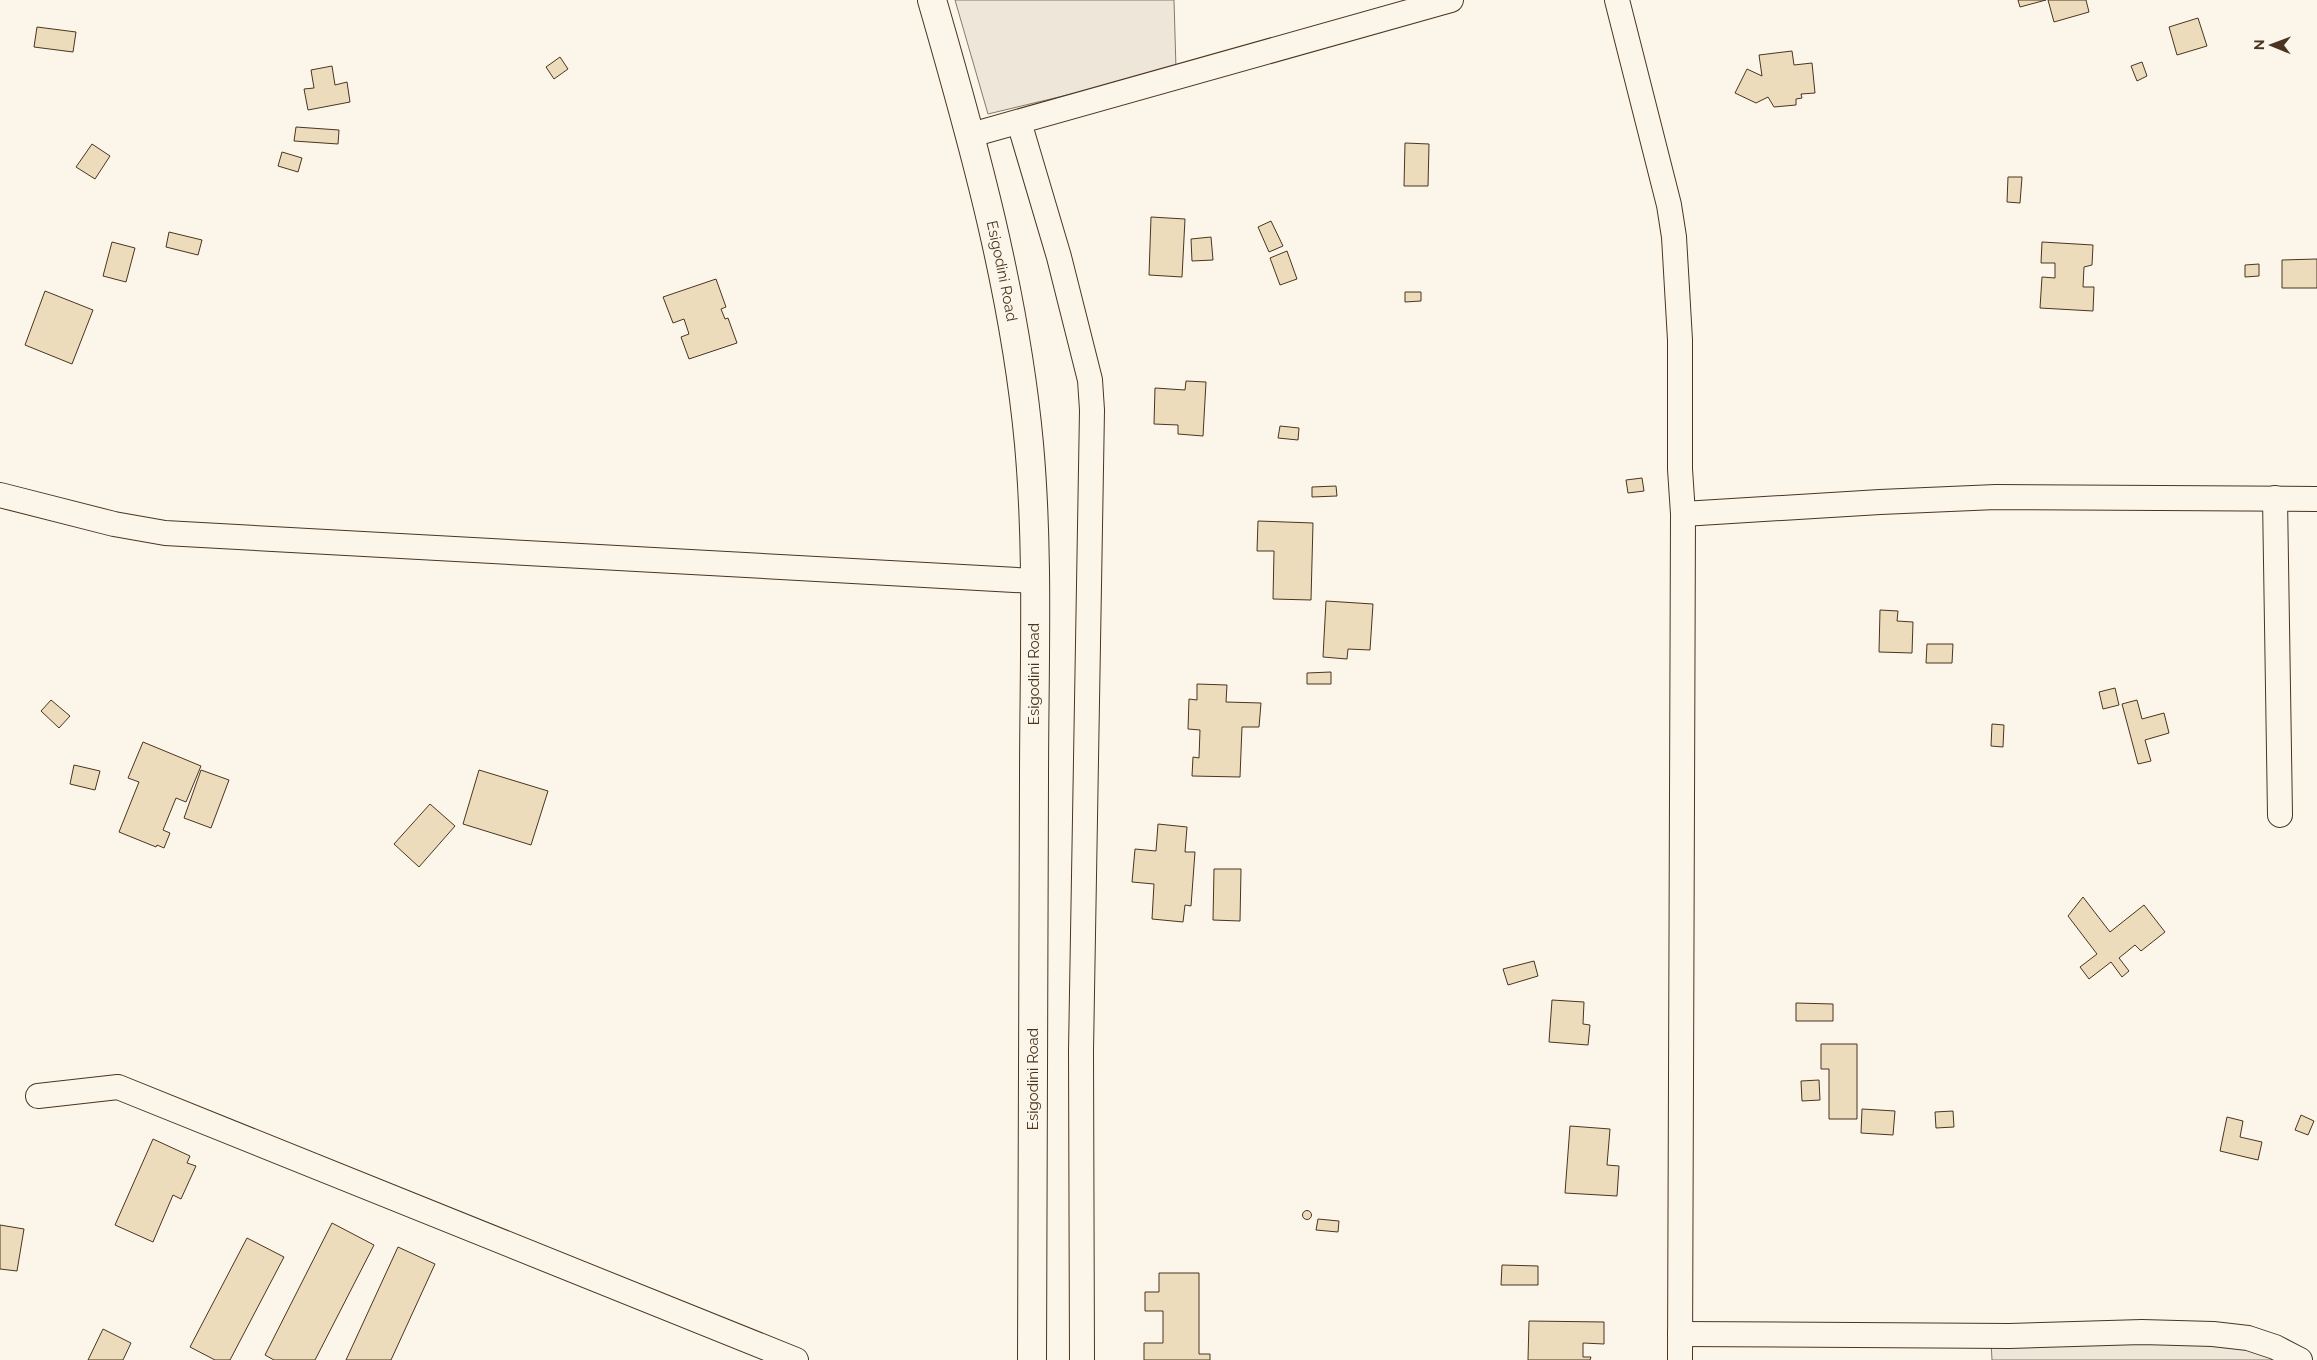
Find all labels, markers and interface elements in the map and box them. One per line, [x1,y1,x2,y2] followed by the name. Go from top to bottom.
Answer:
[2247,20,2297,70] north arrow
[2251,39,2267,50] text: N
[983,219,1021,323] street label: Esigodini Road
[1025,623,1043,725] street label: Esigodini Road
[1024,1028,1042,1130] street label: Esigodini Road

